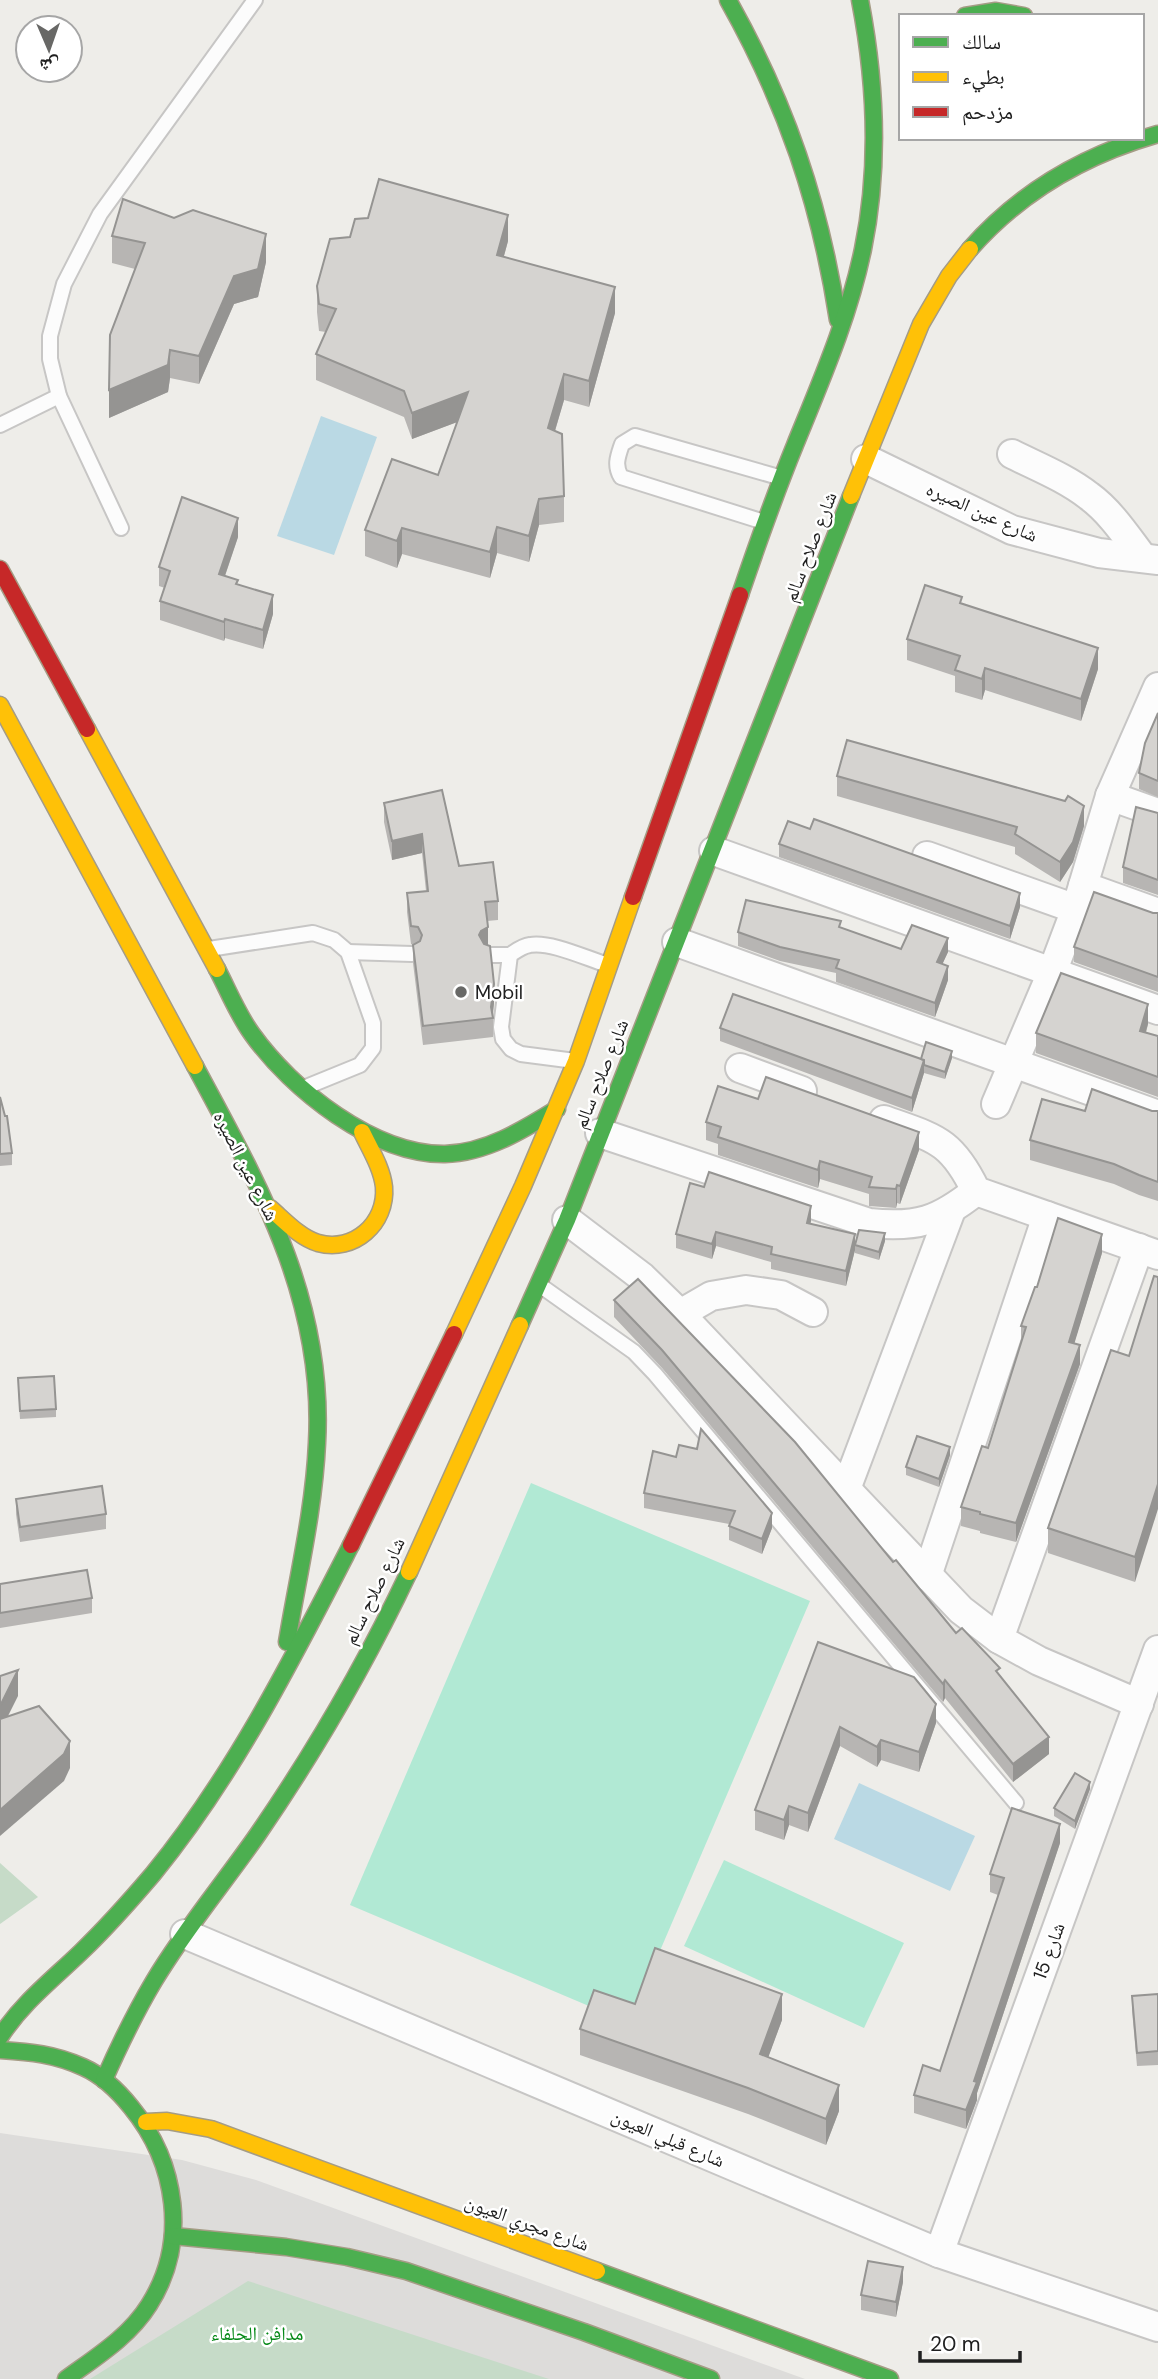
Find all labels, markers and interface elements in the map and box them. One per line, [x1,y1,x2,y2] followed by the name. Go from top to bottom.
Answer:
[14,14,84,84] north arrow
[899,14,1144,140] legend
[962,28,1001,56] text: سالك
[39,53,60,78] text: ش
[962,63,1005,93] text: بطيء
[962,98,1013,126] text: مزدحم
[922,476,1042,548] street label: شارع عين الصيره
[778,488,842,606] street label: شارع صلاح سالم
[475,980,523,1005] place label: Mobil
[453,984,469,1000] marker: Mobil
[568,1015,634,1133] street label: شارع صلاح سالم
[208,1107,284,1225] street label: شارع عين الصيره
[337,1533,411,1649] street label: شارع صلاح سالم
[1027,1919,1071,1983] street label: شارع 15
[606,2103,728,2176] street label: شارع قبلي العيون
[461,2189,592,2260] street label: شارع مجري العيون
[920,2320,1020,2364] scale bar
[211,2321,303,2346] park label: مدافن الحلفاء
[930,2330,981,2358] text: 20 m

